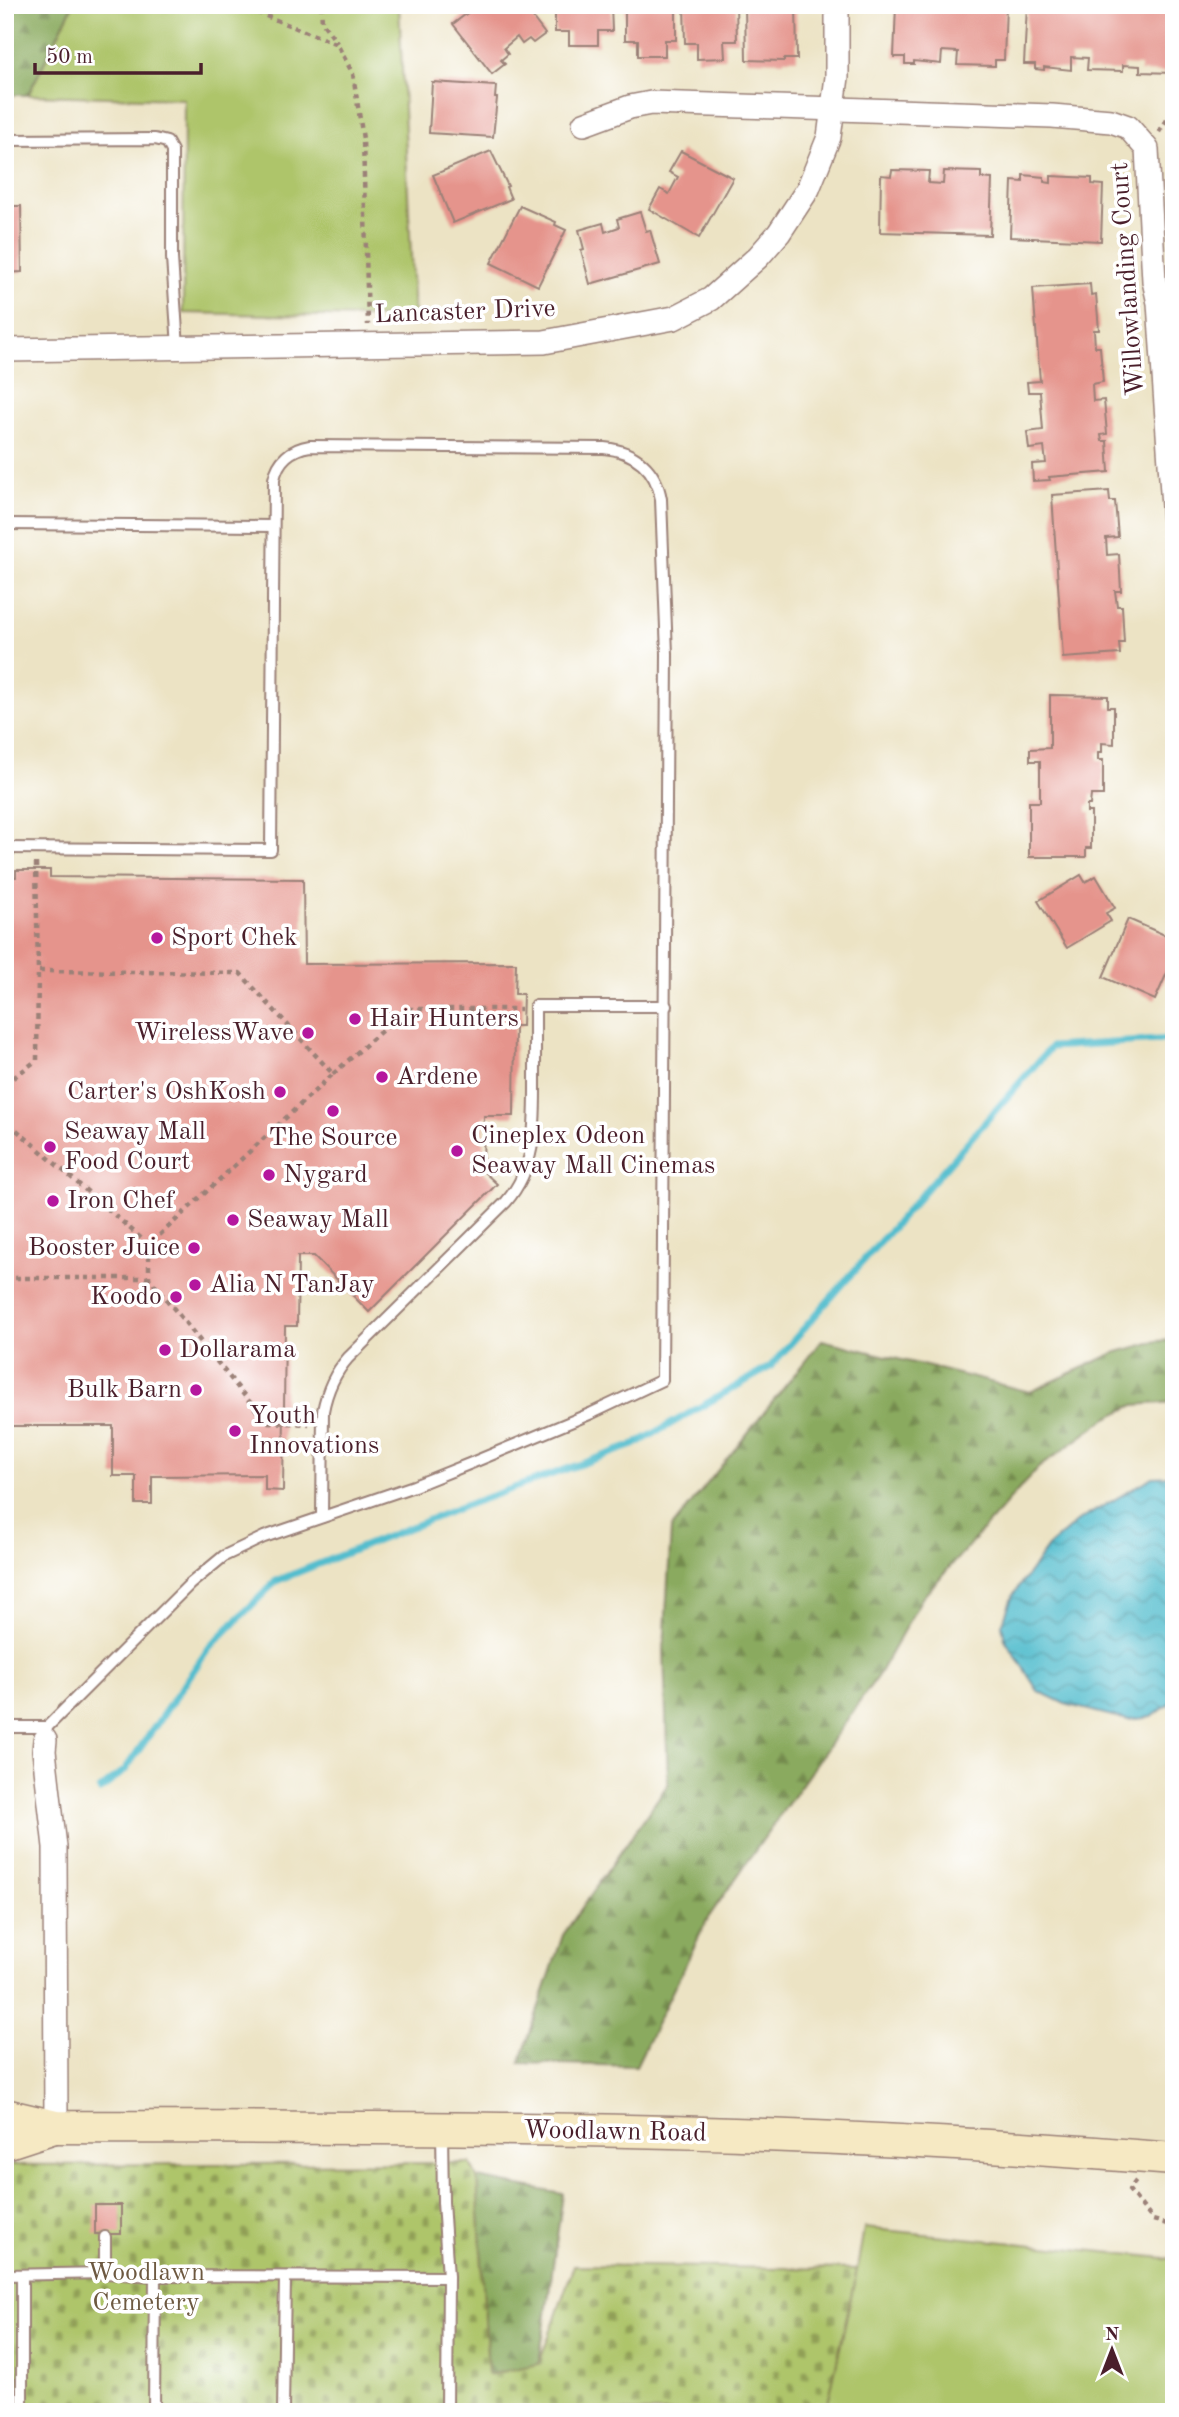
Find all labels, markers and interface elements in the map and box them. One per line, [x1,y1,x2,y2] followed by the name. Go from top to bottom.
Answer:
[35,32,201,76] scale bar
[46,47,93,68] text: 50 m
[1107,161,1149,397] street label: Willowlanding Court
[374,296,556,328] street label: Lancaster Drive
[171,925,298,951] place label: Sport Chek
[149,930,165,946] marker: Sport Chek
[369,1006,519,1032] place label: Hair Hunters
[347,1011,363,1027] marker: Hair Hunters
[134,1020,294,1046] place label: WirelessWave
[300,1025,316,1041] marker: WirelessWave
[396,1064,478,1090] place label: Ardene
[374,1069,390,1085] marker: Ardene
[67,1079,266,1105] place label: Carter's OshKosh
[272,1084,288,1100] marker: Carter's OshKosh
[325,1103,341,1119] marker: The Source
[64,1119,206,1175] place label: Seaway Mall Food Court
[471,1123,715,1179] place label: Cineplex Odeon Seaway Mall Cinemas
[269,1125,397,1151] place label: The Source
[42,1139,58,1155] marker: Seaway Mall Food Court
[449,1143,465,1159] marker: Cineplex Odeon Seaway Mall Cinemas
[283,1162,368,1188] place label: Nygard
[261,1167,277,1183] marker: Nygard
[67,1188,176,1214] place label: Iron Chef
[45,1193,61,1209] marker: Iron Chef
[247,1207,389,1233] place label: Seaway Mall
[225,1212,241,1228] marker: Seaway Mall
[28,1235,180,1261] place label: Booster Juice
[186,1240,202,1256] marker: Booster Juice
[209,1272,375,1298] place label: Alia N TanJay
[187,1277,203,1293] marker: Alia N TanJay
[90,1284,162,1310] place label: Koodo
[168,1289,184,1305] marker: Koodo
[179,1337,296,1363] place label: Dollarama
[157,1342,173,1358] marker: Dollarama
[67,1377,182,1403] place label: Bulk Barn
[188,1382,204,1398] marker: Bulk Barn
[249,1403,379,1459] place label: Youth Innovations
[227,1423,243,1439] marker: Youth Innovations
[523,2117,707,2147] street label: Woodlawn Road
[87,2260,205,2316] park label: Woodlawn Cemetery
[1078,2316,1148,2386] north arrow
[1105,2326,1120,2345] text: N

